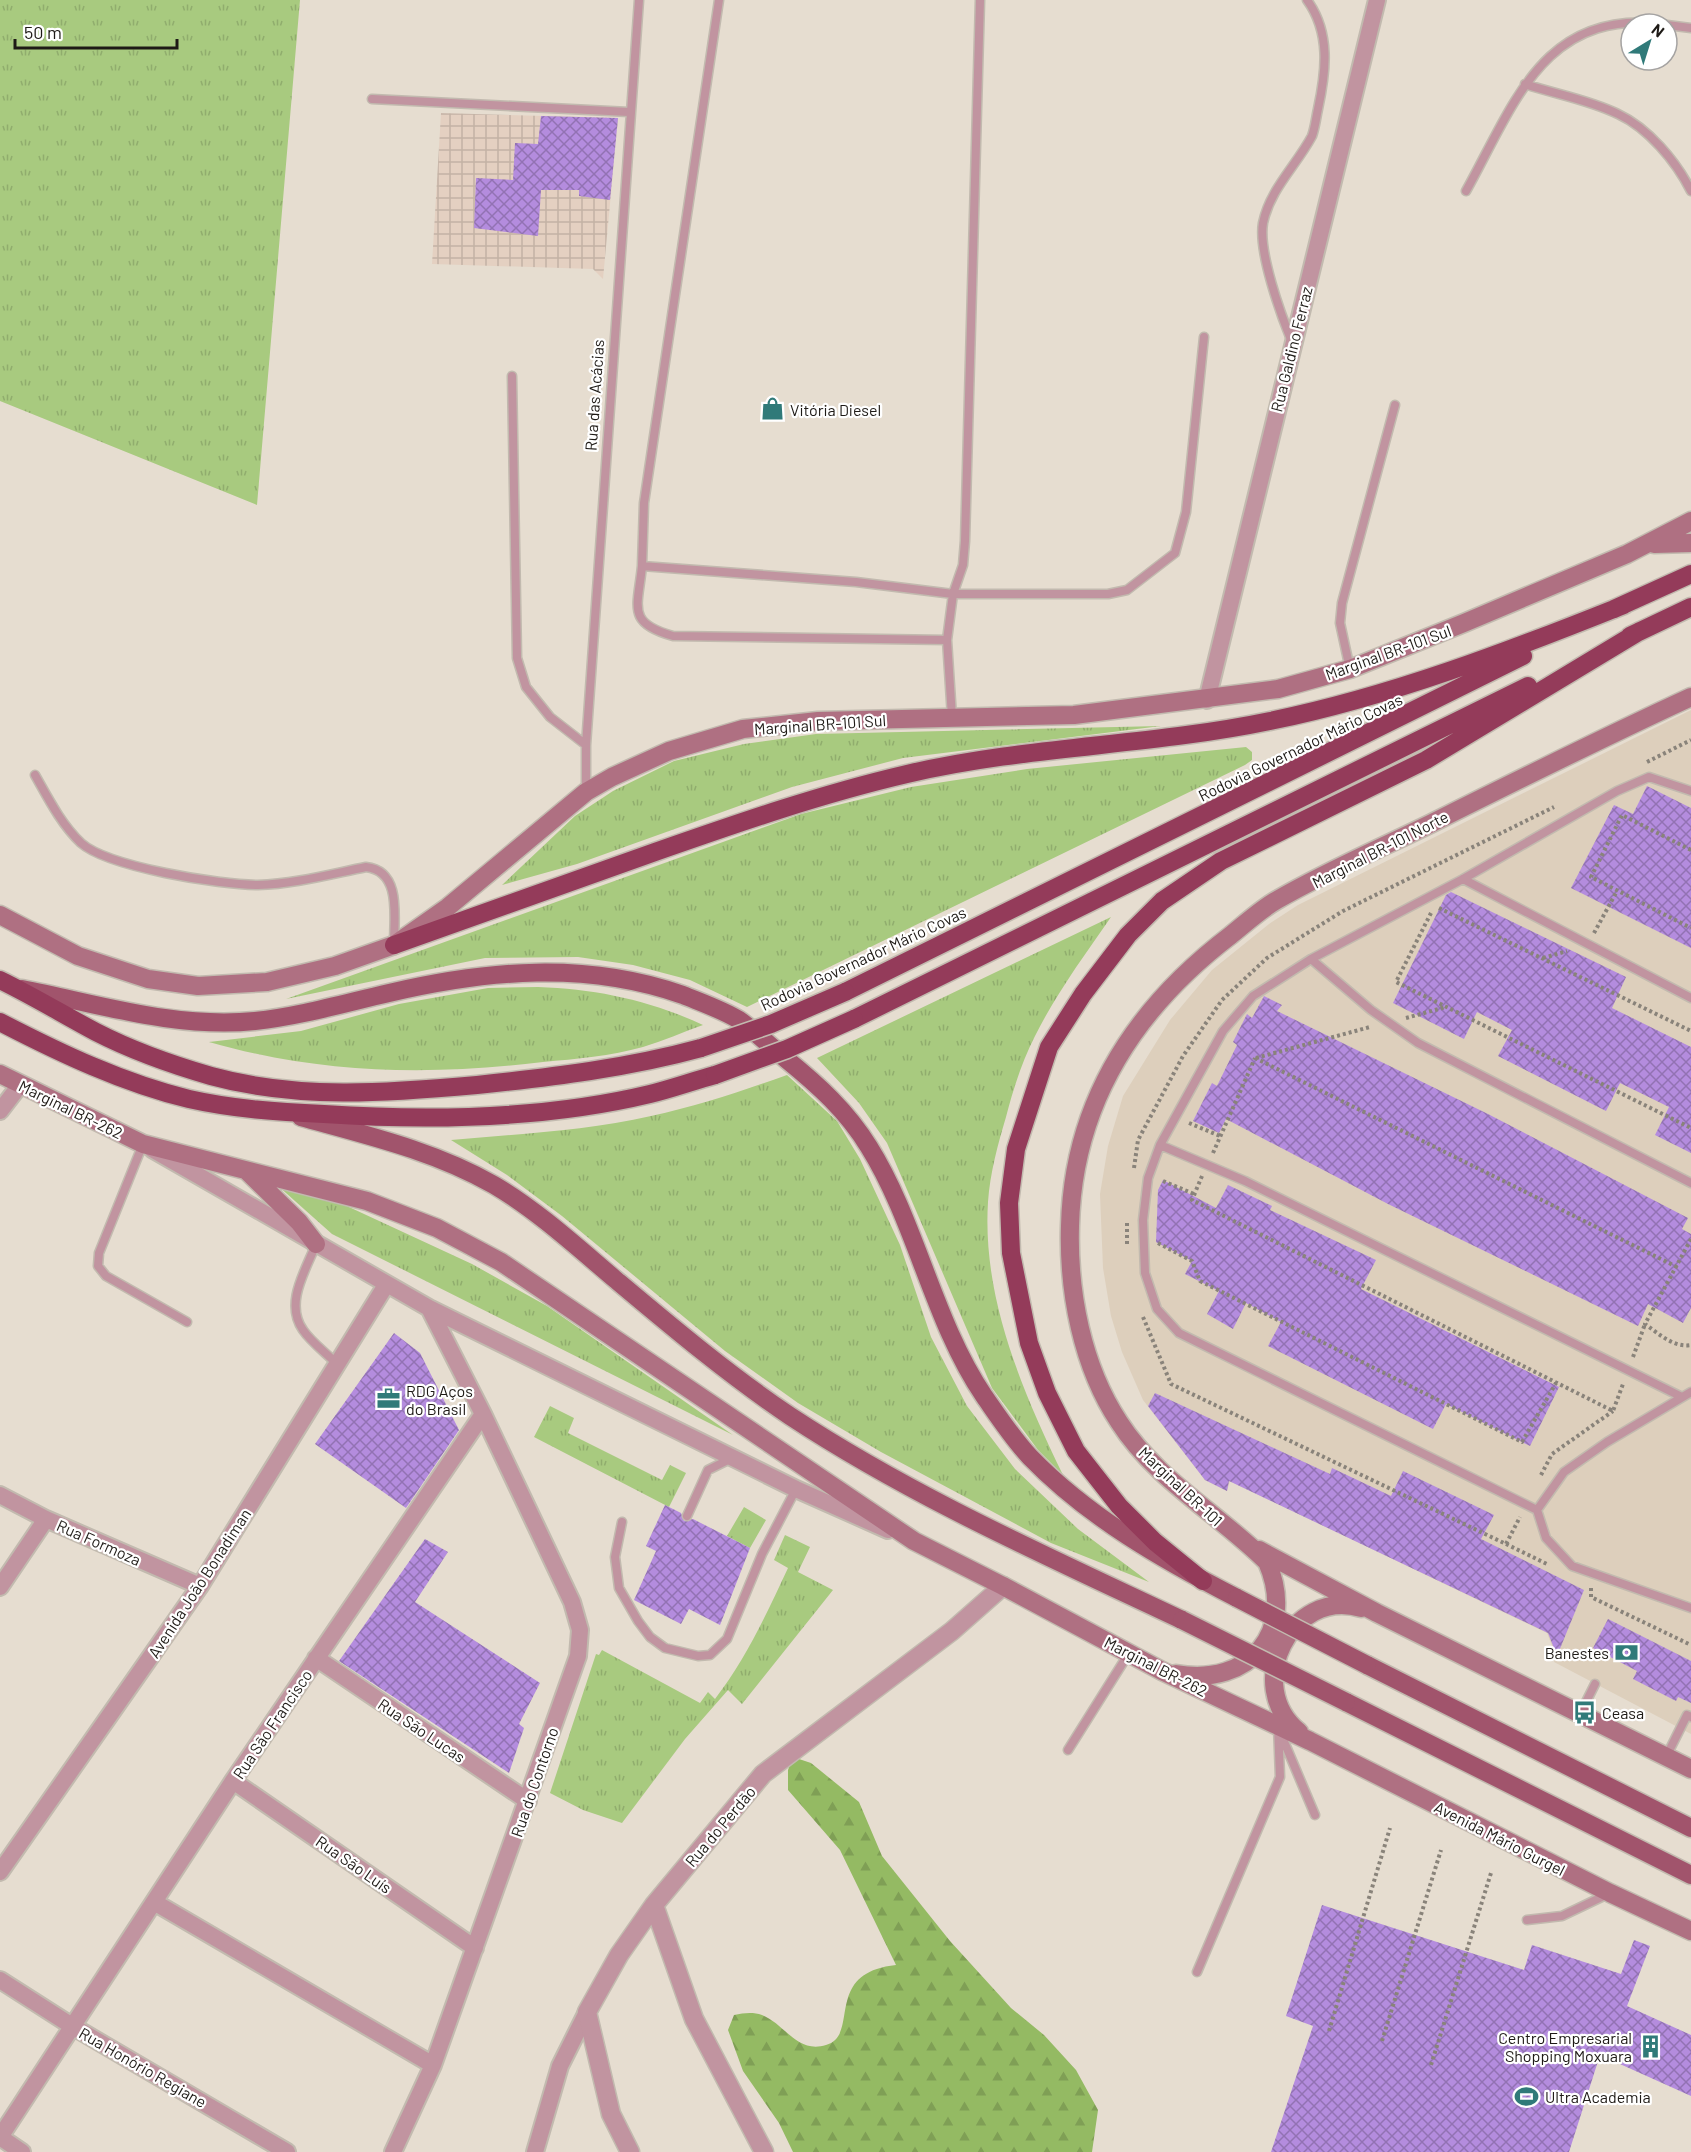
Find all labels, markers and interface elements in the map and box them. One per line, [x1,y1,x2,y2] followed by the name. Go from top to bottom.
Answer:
[15,12,177,50] scale bar
[1619,12,1679,72] north arrow
[1649,19,1669,41] text: N
[24,21,62,43] text: 50 m
[1266,284,1316,414] street label: Rua Galdino Ferraz
[581,339,607,451] street label: Rua das Acácias
[759,396,785,422] shop icon: Vitória Diesel
[790,400,881,419] place label: Vitória Diesel
[1323,620,1453,684] street label: Marginal BR-101 Sul
[1195,689,1405,805] street label: Rodovia Governador Mário Covas
[753,710,887,738] street label: Marginal BR-101 Sul
[1309,806,1451,892] street label: Marginal BR-101 Norte
[757,902,969,1014] street label: Rodovia Governador Mário Covas
[16,1076,126,1142] street label: Marginal BR-262
[406,1381,473,1418] place label: RDG Aços do Brasil
[375,1386,401,1412] office icon: RDG Aços do Brasil
[1135,1442,1227,1530] street label: Marginal BR-101
[144,1505,254,1661] street label: Avenida João Bonadiman
[54,1515,144,1569] street label: Rua Formoza
[1101,1632,1211,1700] street label: Marginal BR-262
[1614,1639,1640,1665] bank icon: Banestes
[1545,1643,1609,1662] place label: Banestes
[228,1666,316,1782] street label: Rua São Francisco
[375,1694,469,1766] street label: Rua São Lucas
[1571,1699,1597,1725] bus stop icon: Ceasa
[1602,1703,1644,1722] place label: Ceasa
[506,1725,562,1839] street label: Rua do Contorno
[681,1782,759,1870] street label: Rua do Perdão
[1431,1797,1569,1879] street label: Avenida Mário Gurgel
[313,1831,395,1897] street label: Rua São Luís
[76,2023,210,2111] street label: Rua Honório Regiane
[1498,2028,1632,2065] place label: Centro Empresarial Shopping Moxuara
[1637,2033,1663,2059] building icon: Centro Empresarial Shopping Moxuara
[1514,2083,1540,2109] sports icon: Ultra Academia
[1545,2087,1651,2106] place label: Ultra Academia

